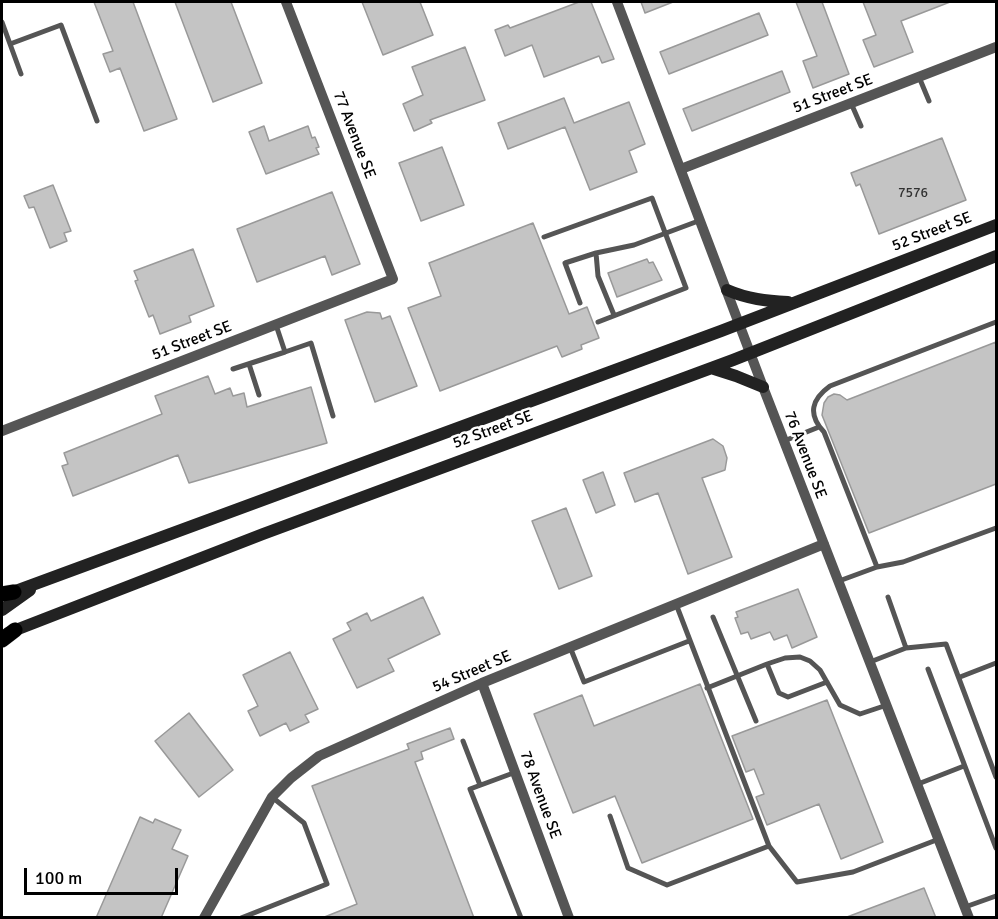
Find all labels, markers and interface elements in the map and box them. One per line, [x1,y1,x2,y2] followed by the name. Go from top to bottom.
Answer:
[790,70,876,118] street label: 51 Street SE
[328,88,380,182] street label: 77 Avenue SE
[898,185,928,201] house number: 7576
[889,208,975,256] street label: 52 Street SE
[149,317,235,365] street label: 51 Street SE
[450,407,536,453] street label: 52 Street SE
[779,408,831,502] street label: 76 Avenue SE
[430,647,514,697] street label: 54 Street SE
[515,748,565,842] street label: 78 Avenue SE
[27,856,182,894] scale bar
[35,867,82,889] text: 100 m

